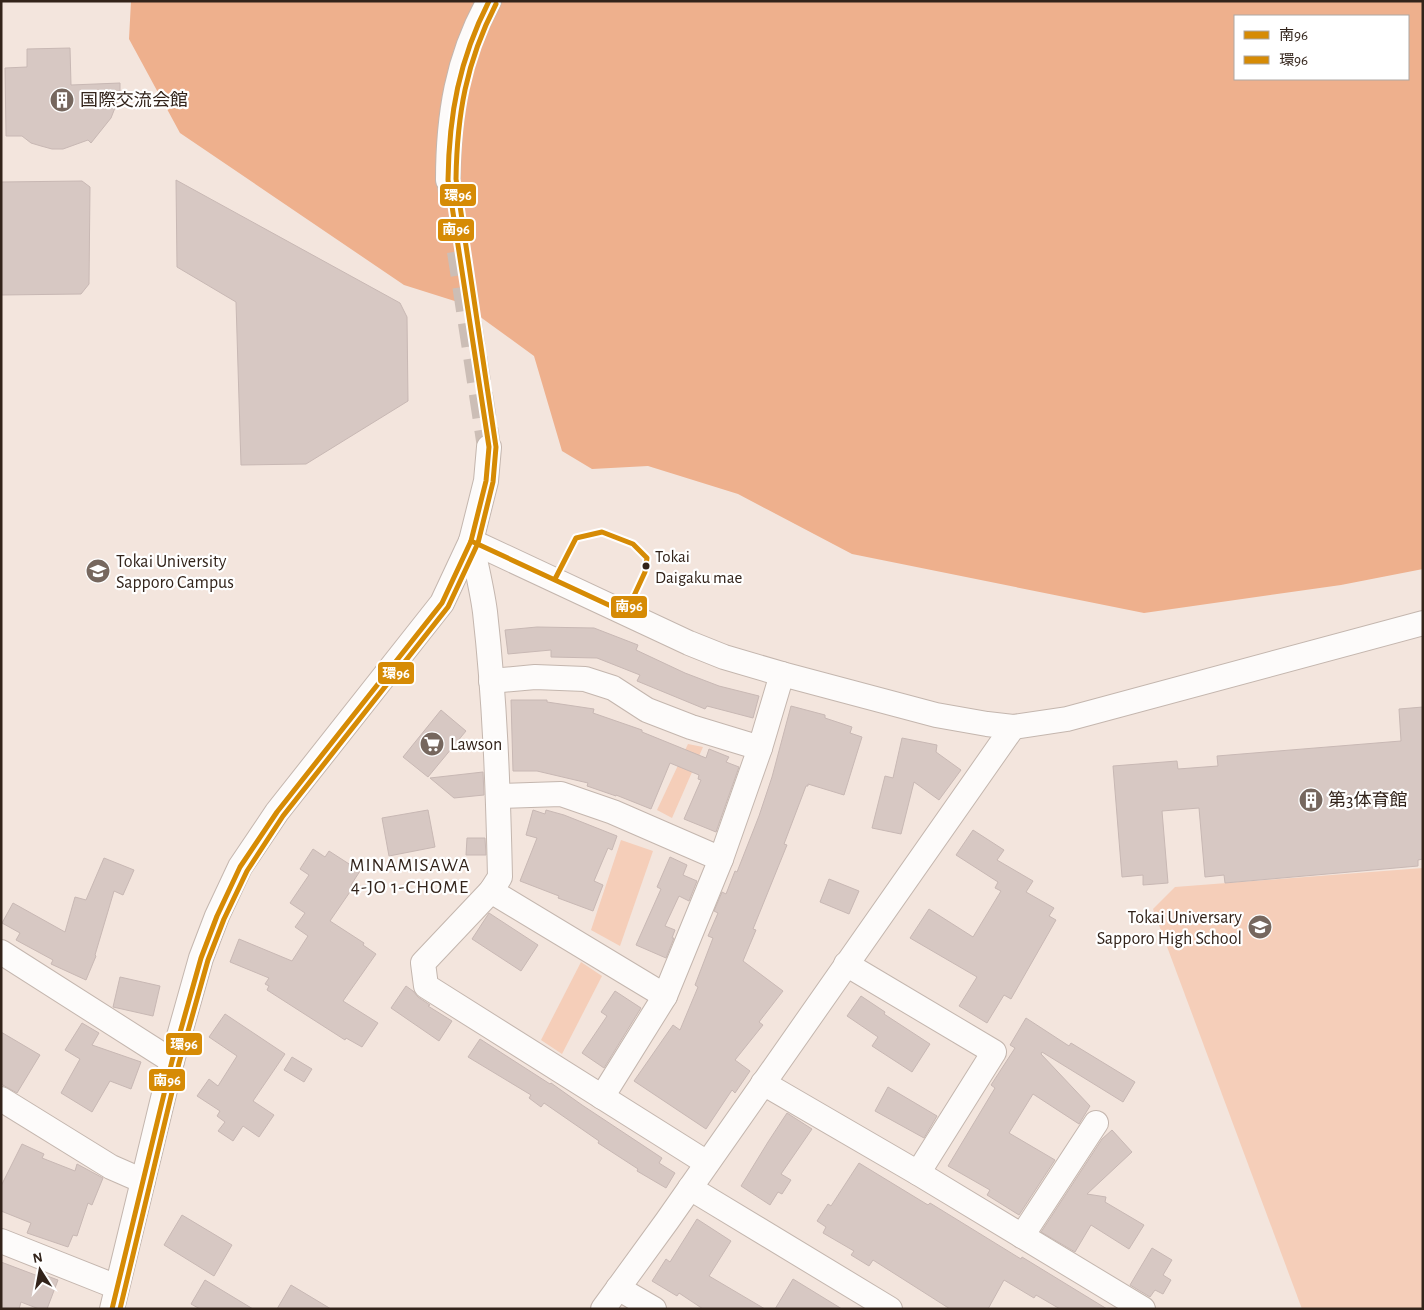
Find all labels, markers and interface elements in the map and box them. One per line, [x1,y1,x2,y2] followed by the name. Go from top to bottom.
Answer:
[1234,15,1409,80] legend
[1279,27,1308,43] text: 南96
[1279,53,1308,68] text: 環96
[49,87,75,113] building icon: 国際交流会館
[80,91,188,110] place label: 国際交流会館
[439,183,477,207] line badge: 環96
[444,189,472,203] text: 環96
[437,218,475,242] line badge: 南96
[442,222,470,237] text: 南96
[655,548,743,586] place label: Tokai Daigaku mae
[116,553,234,592] place label: Tokai University Sapporo Campus
[85,558,111,584] school or university icon: Tokai University Sapporo Campus
[641,561,651,571] marker: Tokai Daigaku mae
[610,595,648,619] line badge: 南96
[615,599,643,614] text: 南96
[377,661,415,685] line badge: 環96
[382,667,410,681] text: 環96
[419,731,445,757] supermarket icon: Lawson
[450,736,502,754] place label: Lawson
[1298,787,1324,813] building icon: 第3体育館
[1328,790,1407,810] place label: 第3体育館
[349,856,471,897] district label: MINAMISAWA 4-JO 1-CHOME
[1097,909,1242,948] place label: Tokai Universary Sapporo High School
[1247,914,1273,940] school or university icon: Tokai Universary Sapporo High School
[165,1032,203,1056] line badge: 環96
[170,1038,198,1052] text: 環96
[148,1068,186,1092] line badge: 南96
[153,1073,181,1088] text: 南96
[15,1245,65,1295] north arrow
[32,1250,44,1266] text: N

